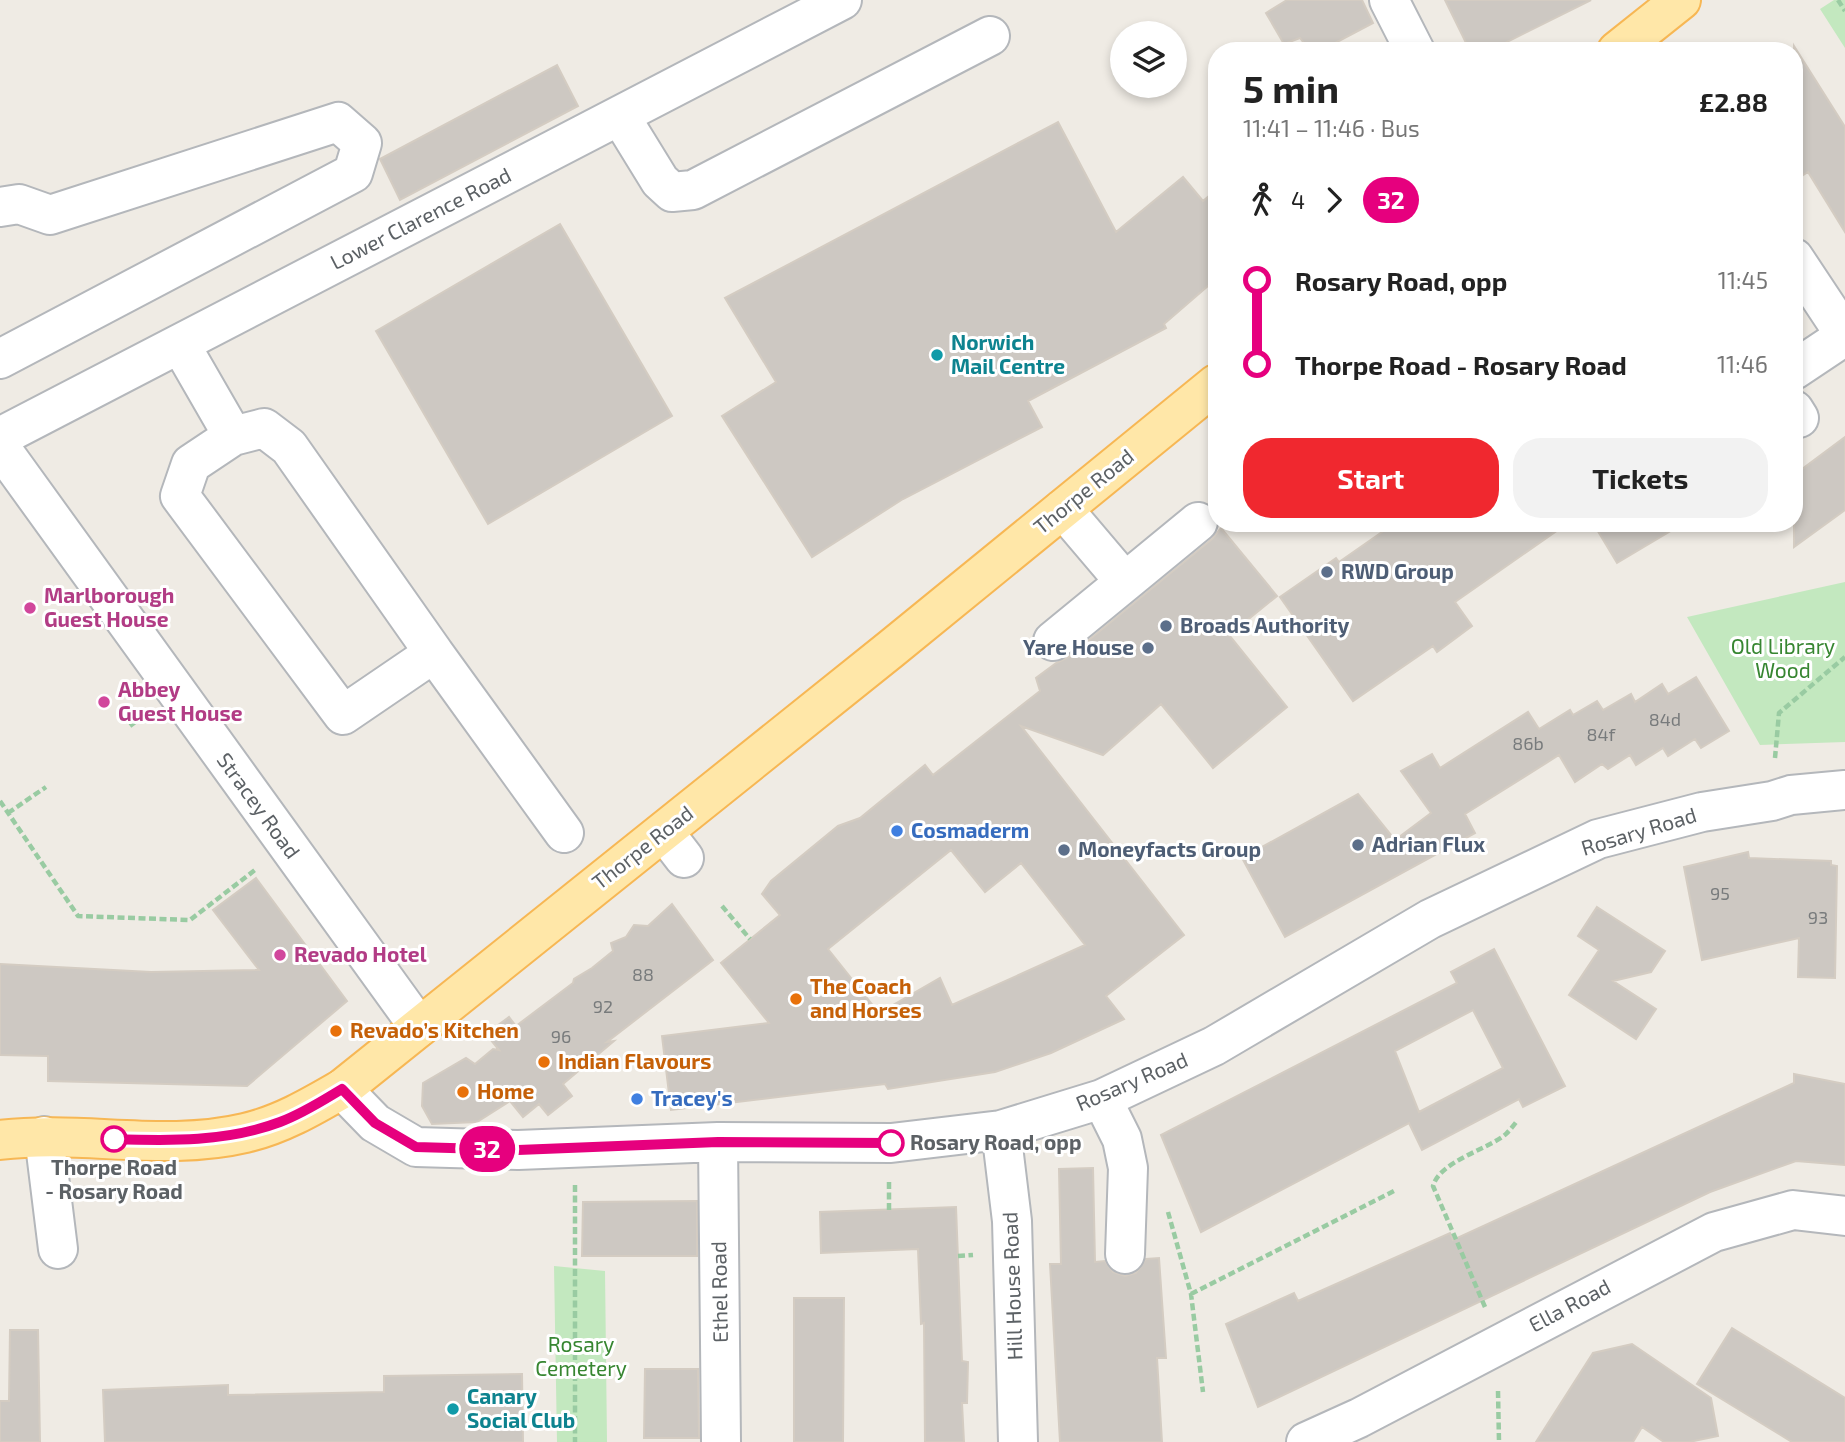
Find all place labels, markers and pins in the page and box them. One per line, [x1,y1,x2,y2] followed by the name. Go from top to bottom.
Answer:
[951,329,1065,378] place label: Norwich Mail Centre
[929,347,945,363] marker: Norwich Mail Centre
[1341,558,1454,583] place label: RWD Group
[1319,564,1335,580] marker: RWD Group
[44,582,174,631] place label: Marlborough Guest House
[22,600,38,616] marker: Marlborough Guest House
[1180,612,1349,638] place label: Broads Authority
[1158,618,1174,634] marker: Broads Authority
[1023,634,1134,659] place label: Yare House
[1140,640,1156,656] marker: Yare House
[118,676,243,725] place label: Abbey Guest House
[96,694,112,710] marker: Abbey Guest House
[911,817,1029,842] place label: Cosmaderm
[889,823,905,839] marker: Cosmaderm
[1372,831,1485,856] place label: Adrian Flux
[1078,836,1261,862] place label: Moneyfacts Group
[1350,837,1366,853] marker: Adrian Flux
[1056,842,1072,858] marker: Moneyfacts Group
[294,941,427,966] place label: Revado Hotel
[272,947,288,963] marker: Revado Hotel
[810,973,922,1022] place label: The Coach and Horses
[788,991,804,1007] marker: The Coach and Horses
[350,1017,519,1042] place label: Revado’s Kitchen
[328,1023,344,1039] marker: Revado’s Kitchen
[558,1048,711,1073] place label: Indian Flavours
[536,1054,552,1070] marker: Indian Flavours
[477,1078,534,1103] place label: Home
[455,1084,471,1100] marker: Home
[651,1085,733,1111] place label: Tracey's
[629,1091,645,1107] marker: Tracey's
[101,1126,127,1152] marker: Thorpe Road - Rosary Road
[910,1129,1082,1155] place label: Rosary Road, opp
[878,1130,904,1156] marker: Rosary Road, opp
[45,1154,183,1204] place label: Thorpe Road - Rosary Road
[467,1383,575,1432] place label: Canary Social Club
[445,1401,461,1417] marker: Canary Social Club

